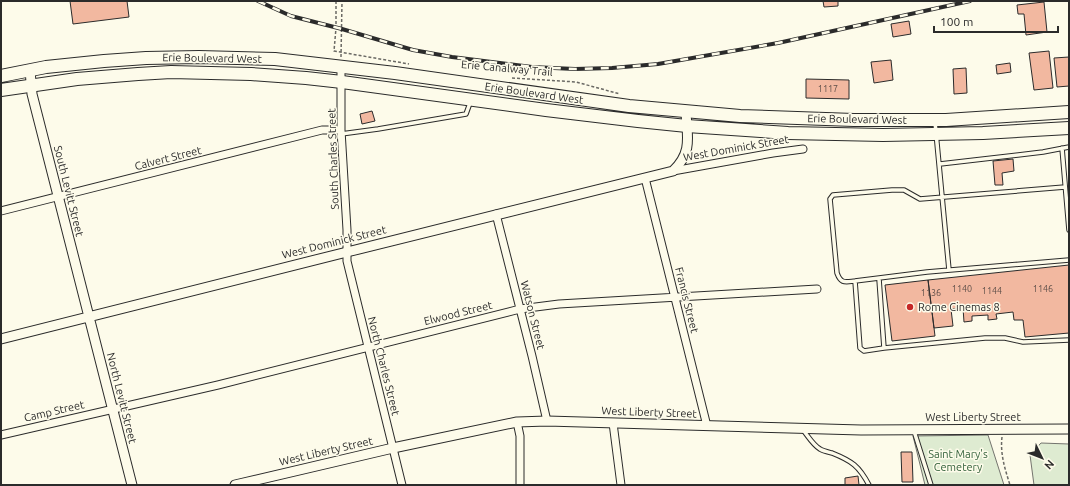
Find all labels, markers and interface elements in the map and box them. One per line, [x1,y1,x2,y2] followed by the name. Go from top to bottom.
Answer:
[934,8,1058,34] scale bar
[940,15,973,28] text: 100 m
[162,51,263,65] street label: Erie Boulevard West
[461,58,553,78] street label: Erie Canalway Trail
[484,80,585,106] street label: Erie Boulevard West
[818,84,838,94] house number: 1117
[325,107,341,210] street label: South Charles Street
[807,112,908,126] street label: Erie Boulevard West
[682,133,790,163] street label: West Dominick Street
[52,144,86,238] street label: South Levitt Street
[133,144,203,172] street label: Calvert Street
[281,223,388,261] street label: West Dominick Street
[673,266,701,335] street label: Francis Street
[519,279,548,351] street label: Watson Street
[952,284,972,294] house number: 1140
[1033,284,1053,294] house number: 1146
[982,286,1002,296] house number: 1144
[921,288,941,298] house number: 1136
[423,299,494,327] street label: Elwood Street
[918,301,1000,313] place label: Rome Cinemas 8
[905,302,915,312] marker: Rome Cinemas 8
[366,315,402,417] street label: North Charles Street
[105,351,139,445] street label: North Levitt Street
[23,398,86,424] street label: Camp Street
[601,404,698,420] street label: West Liberty Street
[925,411,1021,423] street label: West Liberty Street
[278,434,375,468] street label: West Liberty Street
[1022,438,1062,478] north arrow
[928,448,988,473] park label: Saint Mary's Cemetery
[1042,458,1057,472] text: N

